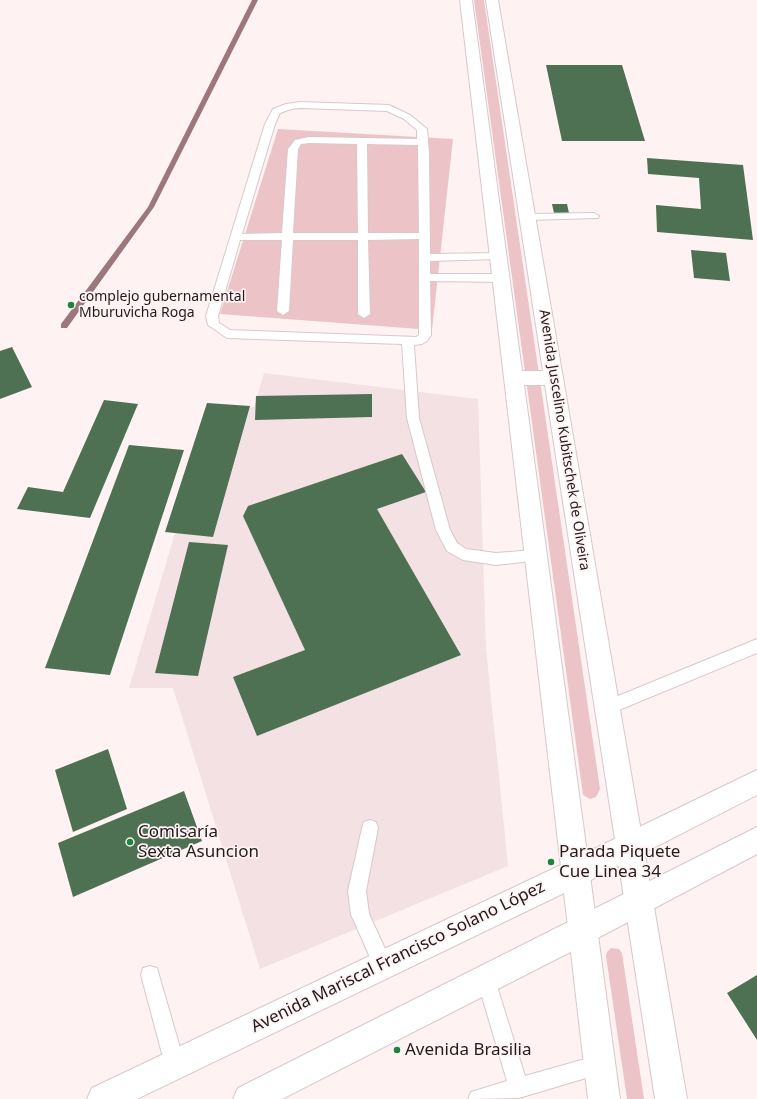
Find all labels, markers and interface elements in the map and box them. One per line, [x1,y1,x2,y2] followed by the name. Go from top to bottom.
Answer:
[79,289,245,322] place label: complejo gubernamental Mburuvicha Roga
[66,300,76,310] marker: complejo gubernamental Mburuvicha Roga
[535,308,593,572] street label: Avenida Juscelino Kubitschek de Oliveira
[138,822,259,862] place label: Comisaría Sexta Asuncion
[125,837,135,847] marker: Comisaría Sexta Asuncion
[559,842,680,882] place label: Parada Piquete Cue Linea 34
[546,857,556,867] marker: Parada Piquete Cue Linea 34
[248,877,548,1037] street label: Avenida Mariscal Francisco Solano López
[405,1040,531,1060] place label: Avenida Brasilia
[392,1045,402,1055] marker: Avenida Brasilia

